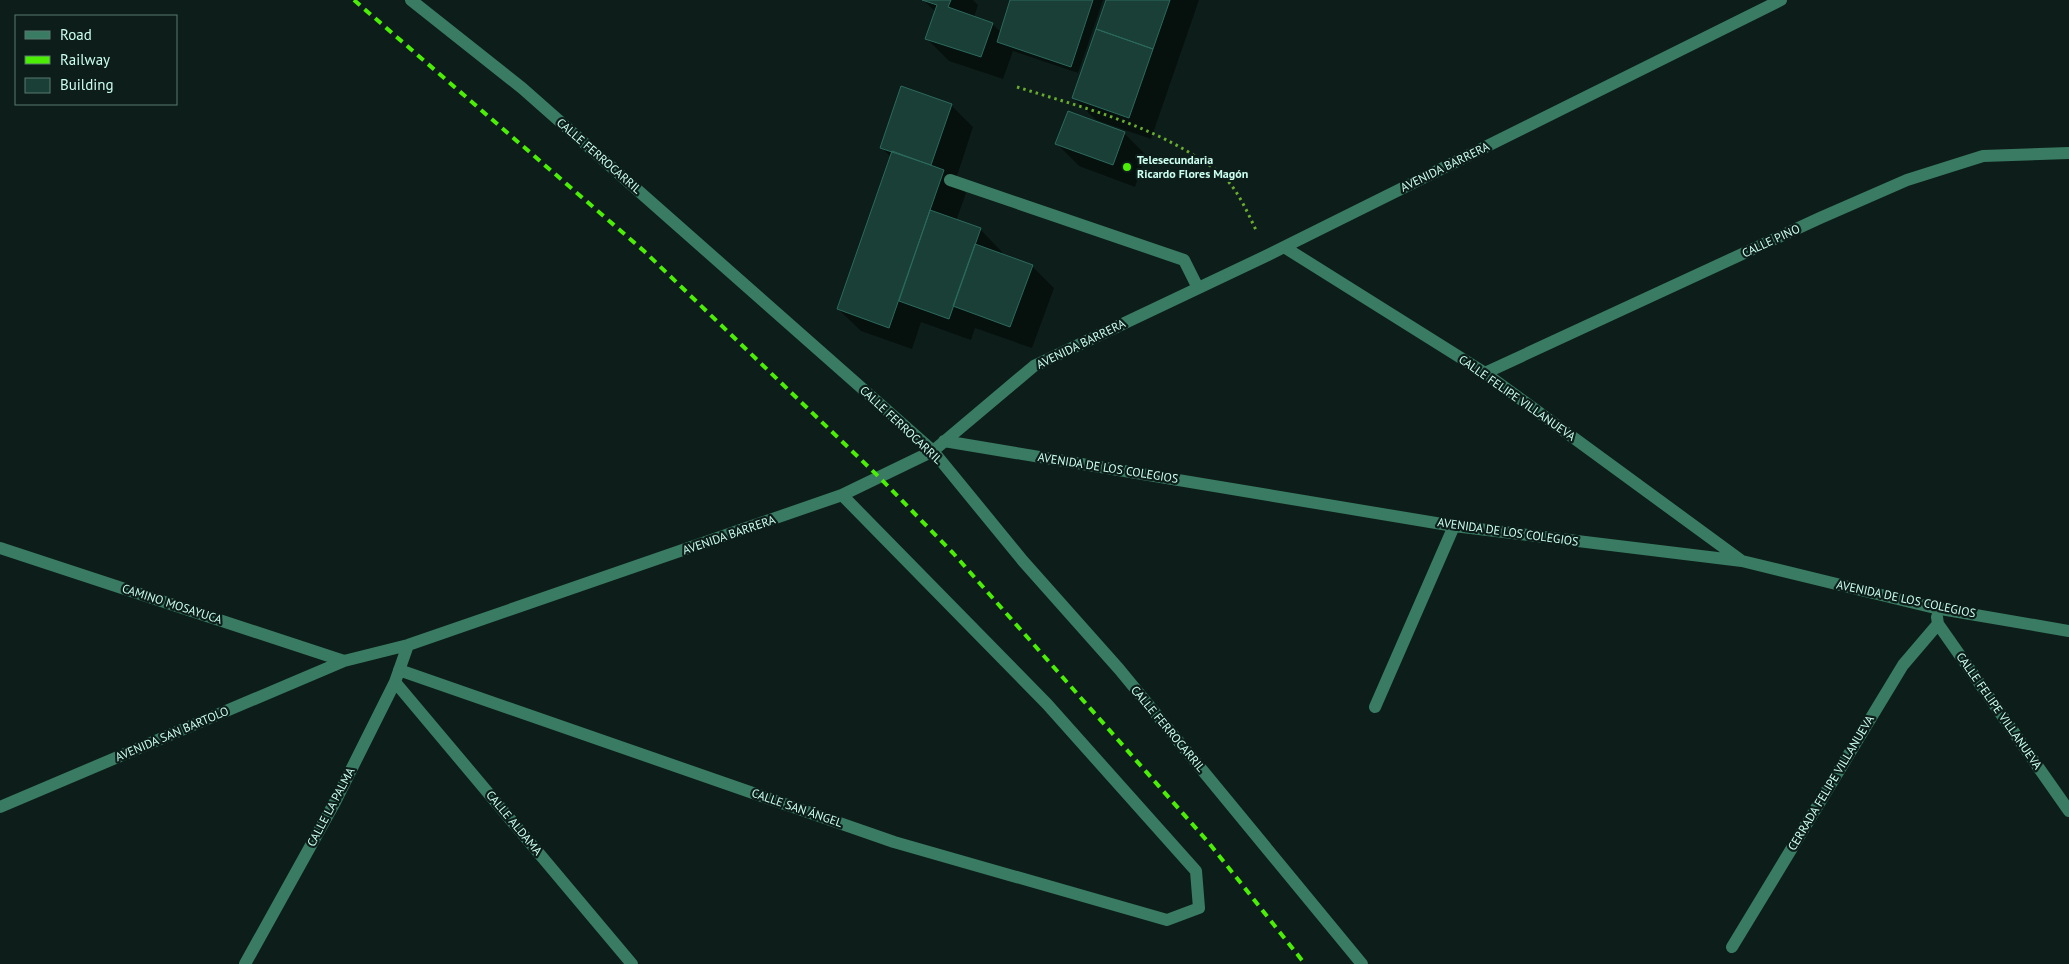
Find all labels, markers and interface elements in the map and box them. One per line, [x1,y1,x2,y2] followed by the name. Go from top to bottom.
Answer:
[15,15,178,105] legend
[60,25,92,44] text: Road
[60,50,110,69] text: Railway
[60,75,114,94] text: Building
[554,115,645,197] street label: CALLE FERROCARRIL
[1398,139,1492,195] street label: AVENIDA BARRERA
[1137,152,1248,181] place label: Telesecundaria Ricardo Flores Magón
[1121,161,1133,173] marker: Telesecundaria Ricardo Flores Magón
[1739,221,1802,260] street label: CALLE PINO
[1034,316,1128,372] street label: AVENIDA BARRERA
[1456,351,1579,444] street label: CALLE FELIPE VILLANUEVA
[857,382,946,467] street label: CALLE FERROCARRIL
[1037,449,1179,486] street label: AVENIDA DE LOS COLEGIOS
[680,512,777,557] street label: AVENIDA BARRERA
[1437,514,1579,549] street label: AVENIDA DE LOS COLEGIOS
[1835,576,1977,621] street label: AVENIDA DE LOS COLEGIOS
[120,580,224,627] street label: CAMINO MOSAYUCA
[1953,649,2046,772] street label: CALLE FELIPE VILLANUEVA
[1128,683,1209,775] street label: CALLE FERROCARRIL
[113,703,231,764] street label: AVENIDA SAN BARTOLO
[1784,712,1877,853] street label: CERRADA FELIPE VILLANUEVA
[303,765,358,849] street label: CALLE LA PALMA
[750,785,844,830] street label: CALLE SAN ÁNGEL
[483,787,546,858] street label: CALLE ALDAMA

